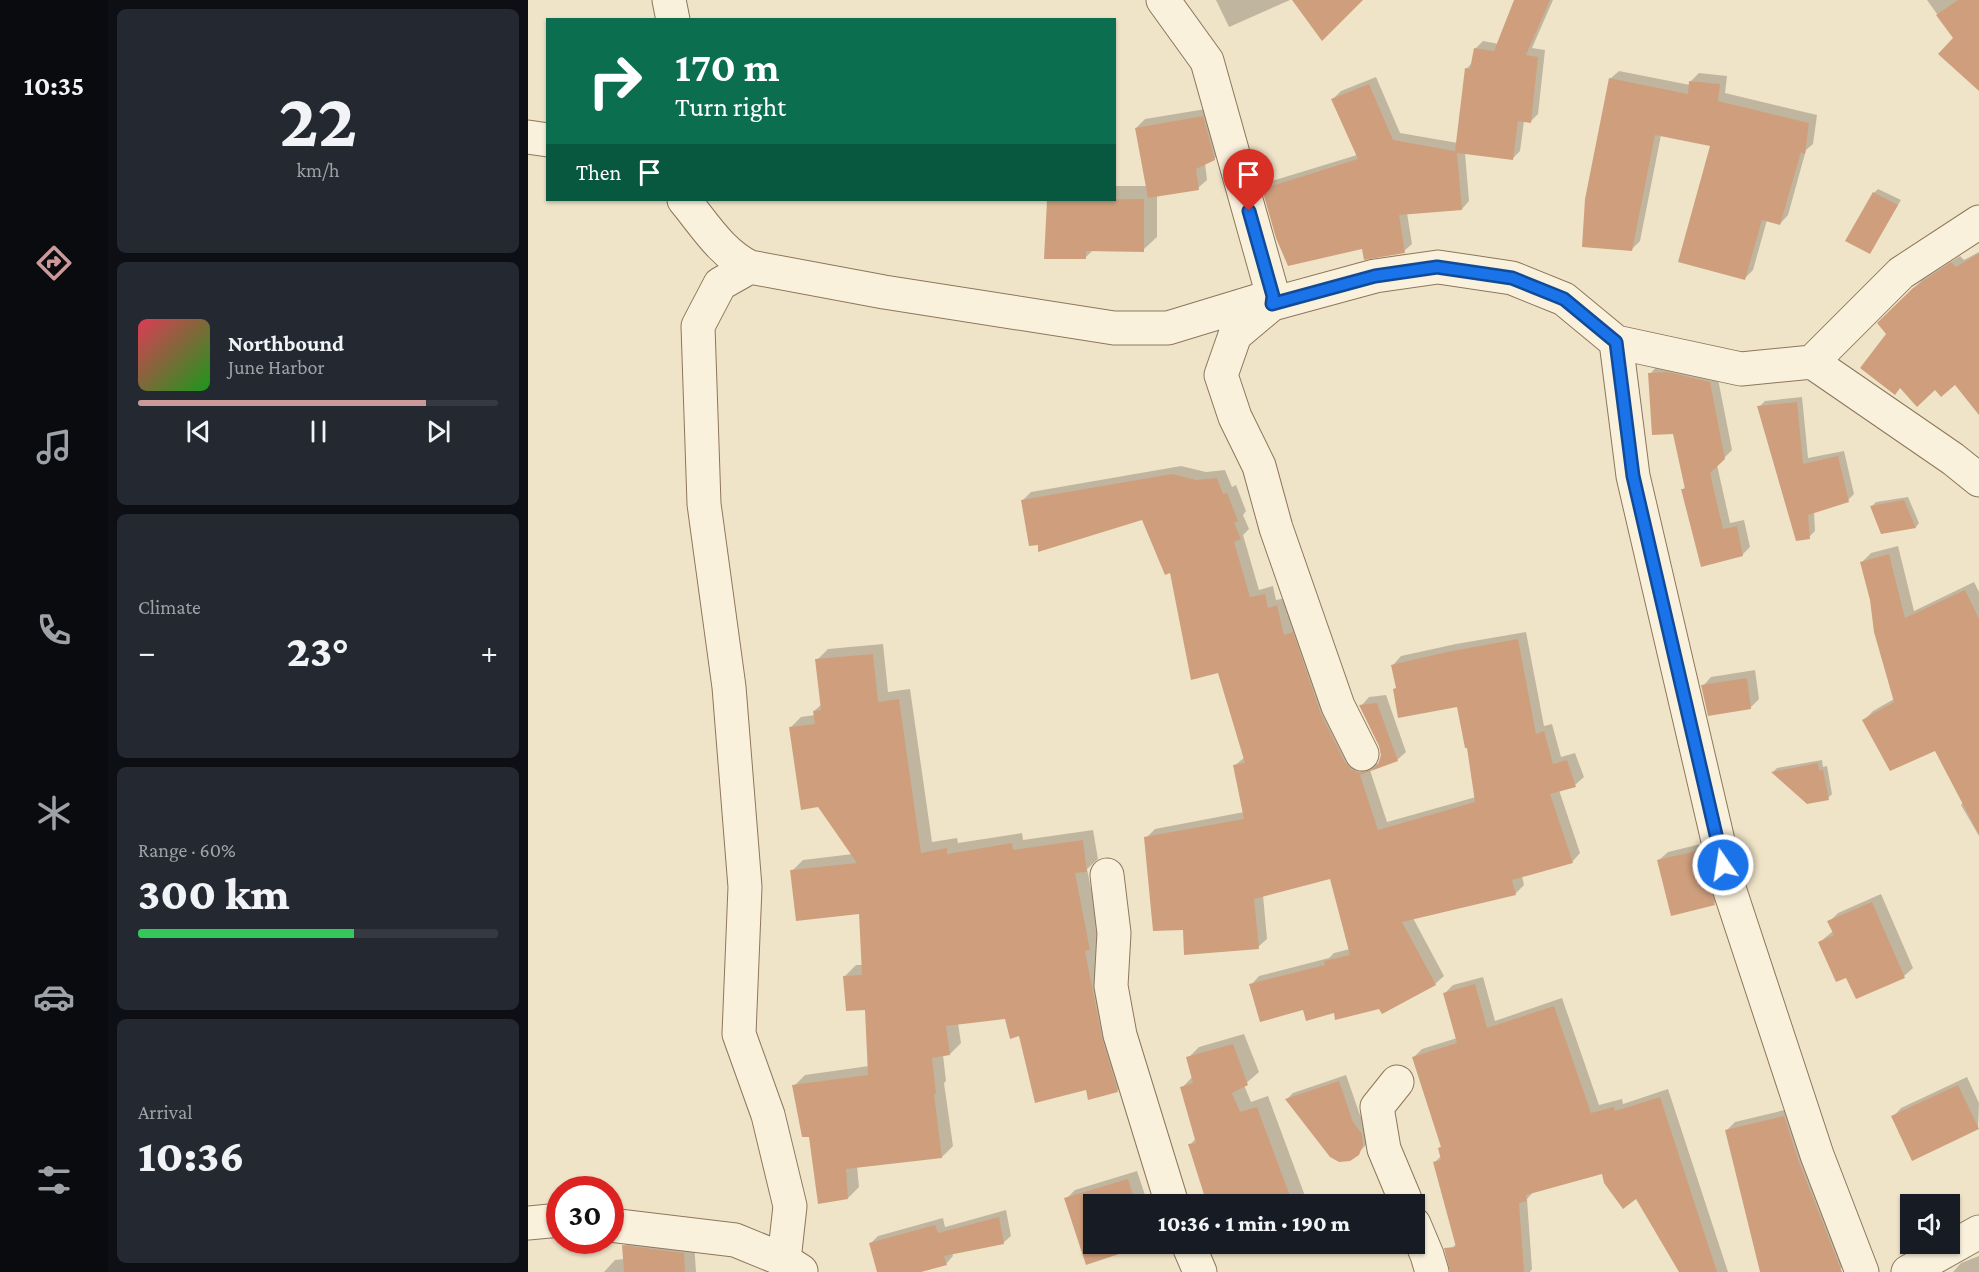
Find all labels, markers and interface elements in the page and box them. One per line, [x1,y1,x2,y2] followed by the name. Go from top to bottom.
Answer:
[576,42,654,120] icon: right
[675,43,780,90] text: 170 m
[24,71,84,101] text: 10:35
[279,76,357,163] text: 22
[675,92,786,122] text: Turn right
[1223,149,1274,211] pin
[633,156,666,189] icon: arrive
[1232,158,1265,191] icon: arrive
[296,159,340,181] text: km/h
[576,160,621,185] text: Then
[33,242,75,284] icon: directions
[228,331,344,356] text: Northbound
[228,356,325,378] text: June Harbor
[182,415,215,448] icon: previous
[302,415,335,448] icon: pause
[422,415,455,448] icon: next
[33,426,75,468] icon: music
[138,596,201,618] text: Climate
[33,609,75,651] icon: phone
[287,626,349,676] text: 23°
[138,633,155,670] text: −
[481,633,498,670] text: +
[33,792,75,834] icon: climate
[1691,833,1755,897] position arrow
[138,839,236,861] text: Range · 60%
[138,869,289,919] text: 300 km
[33,976,75,1018] icon: car
[138,1101,192,1123] text: Arrival
[138,1131,244,1181] text: 10:36
[33,1159,75,1201] icon: filters
[546,1176,624,1254] speed limit sign: 30
[1900,1194,1960,1254] map controls
[1900,1194,1960,1254] button: sound
[1158,1211,1350,1236] text: 10:36 · 1 min · 190 m

